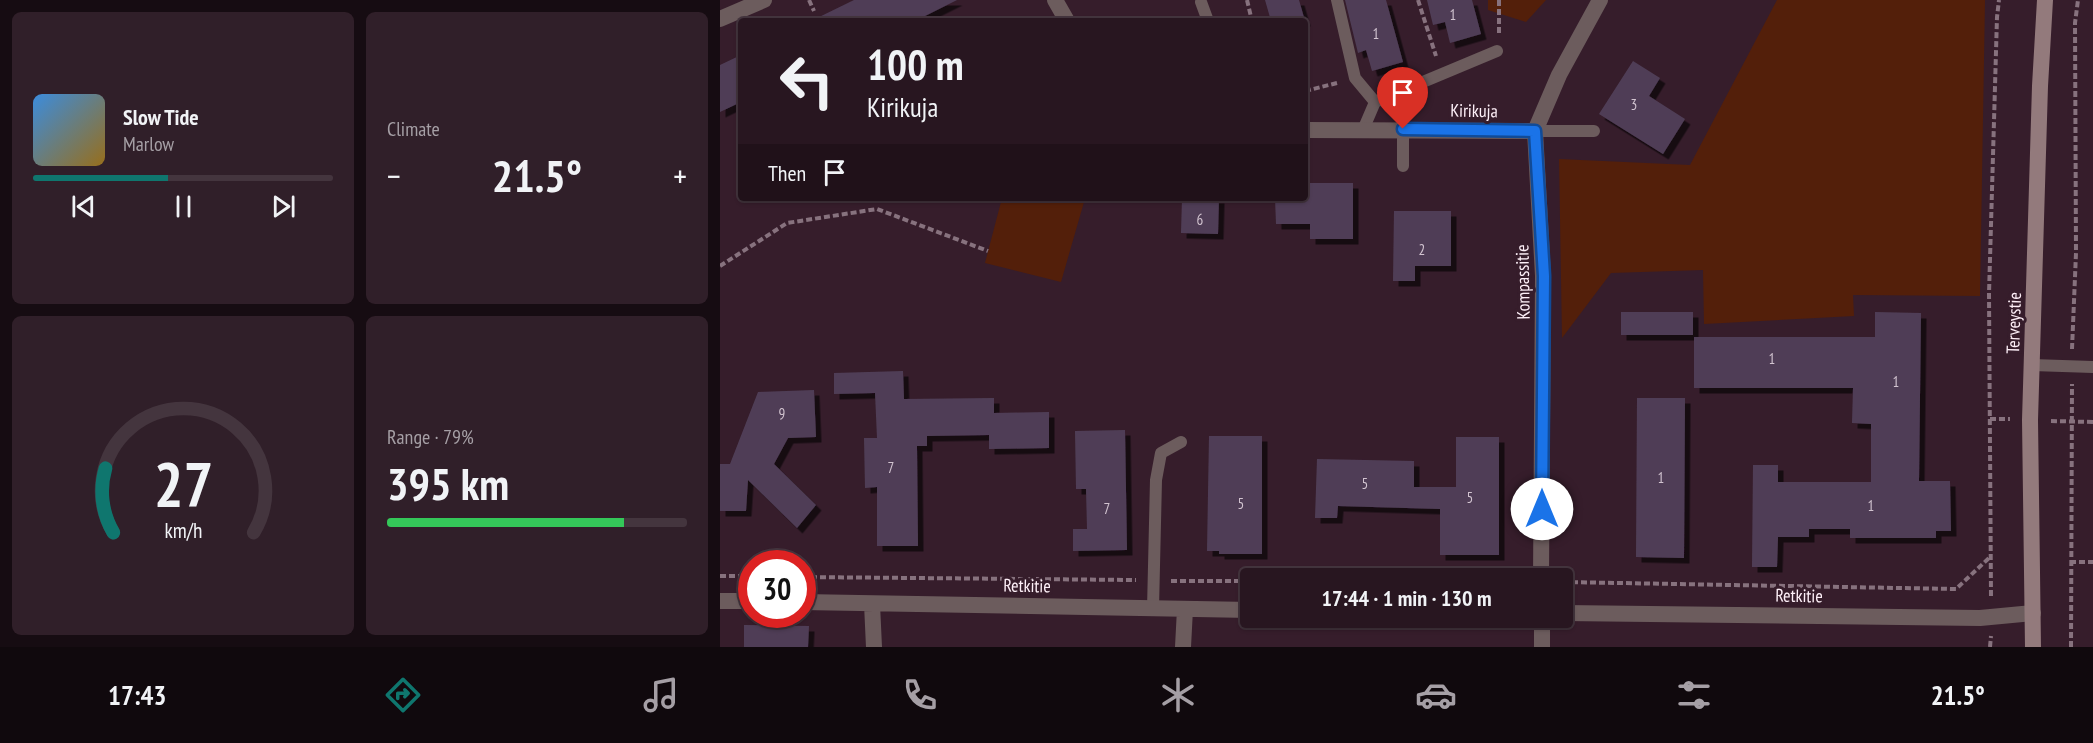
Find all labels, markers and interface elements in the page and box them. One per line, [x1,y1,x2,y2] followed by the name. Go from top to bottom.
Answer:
[1450,5,1456,24] house number: 1
[1373,24,1379,43] house number: 1
[867,37,964,92] text: 100 m
[768,42,846,120] icon: left
[1377,67,1428,129] pin
[1386,76,1419,109] icon: arrive
[867,90,938,124] text: Kirikuja
[1631,95,1637,114] house number: 3
[1450,99,1498,122] street label: Kirikuja
[123,103,199,131] text: Slow Tide
[387,116,440,142] text: Climate
[123,131,174,157] text: Marlow
[492,146,582,204] text: 21.5°
[387,154,401,197] text: −
[673,154,687,197] text: +
[818,156,851,189] icon: arrive
[768,159,806,187] text: Then
[67,190,100,223] icon: previous
[167,190,200,223] icon: pause
[267,190,300,223] icon: next
[1197,210,1204,229] house number: 6
[1419,240,1425,259] house number: 2
[1510,244,1535,320] street label: Kompassitie
[2001,292,2026,354] street label: Terveystie
[1769,349,1775,368] house number: 1
[1893,372,1899,391] house number: 1
[779,404,785,423] house number: 9
[387,424,474,450] text: Range · 79%
[153,443,213,524] text: 27
[387,454,509,512] text: 395 km
[888,458,894,477] house number: 7
[1658,468,1664,487] house number: 1
[1362,474,1368,493] house number: 5
[1510,477,1574,541] position arrow
[1467,488,1473,507] house number: 5
[1238,494,1244,513] house number: 5
[1868,496,1874,515] house number: 1
[1104,499,1110,518] house number: 7
[164,516,202,544] text: km/h
[738,550,816,628] speed limit sign: 30
[1003,574,1051,597] street label: Retkitie
[1321,584,1492,612] text: 17:44 · 1 min · 130 m
[1775,584,1823,607] street label: Retkitie
[382,674,424,716] icon: directions
[640,674,682,716] icon: music
[899,674,941,716] icon: phone
[1157,674,1199,716] icon: climate
[1415,674,1457,716] icon: car
[1673,674,1715,716] icon: filters
[108,678,166,712] text: 17:43
[1931,678,1985,712] text: 21.5°

